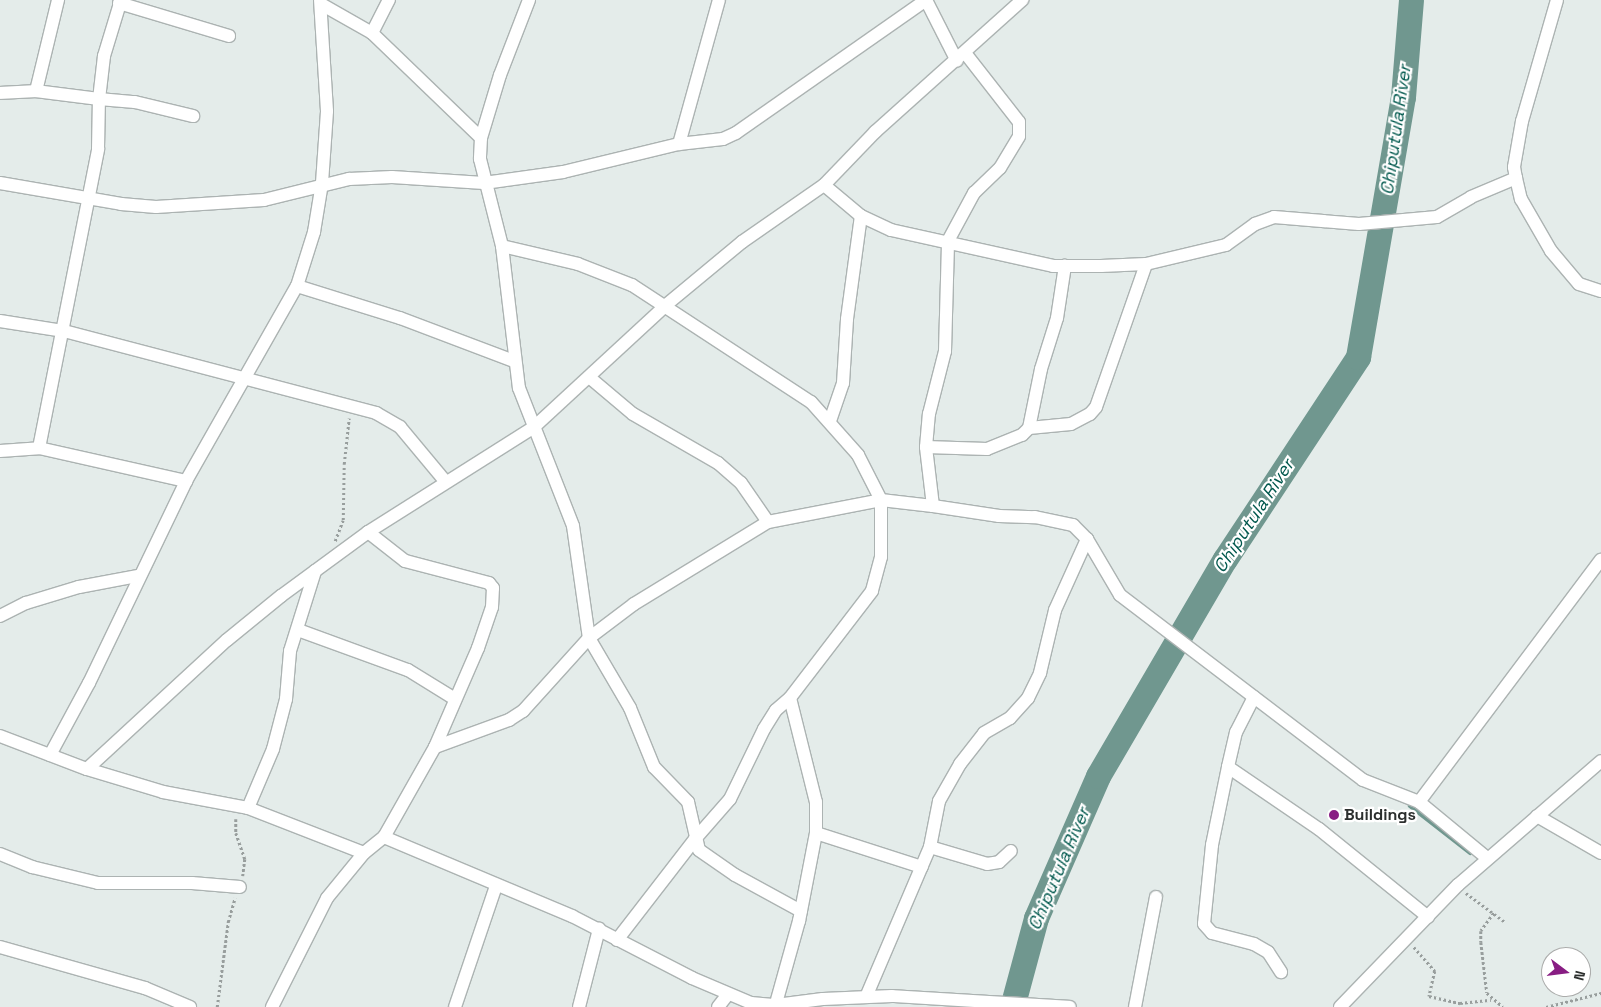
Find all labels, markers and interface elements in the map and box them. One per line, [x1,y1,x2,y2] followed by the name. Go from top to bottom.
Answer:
[1376,64,1416,196] water label: Chiputula River
[1209,455,1299,577] water label: Chiputula River
[1023,805,1095,933] water label: Chiputula River
[1344,805,1416,825] place label: Buildings
[1328,809,1340,821] marker: Buildings
[1541,947,1591,997] north arrow
[1570,969,1589,982] text: N

